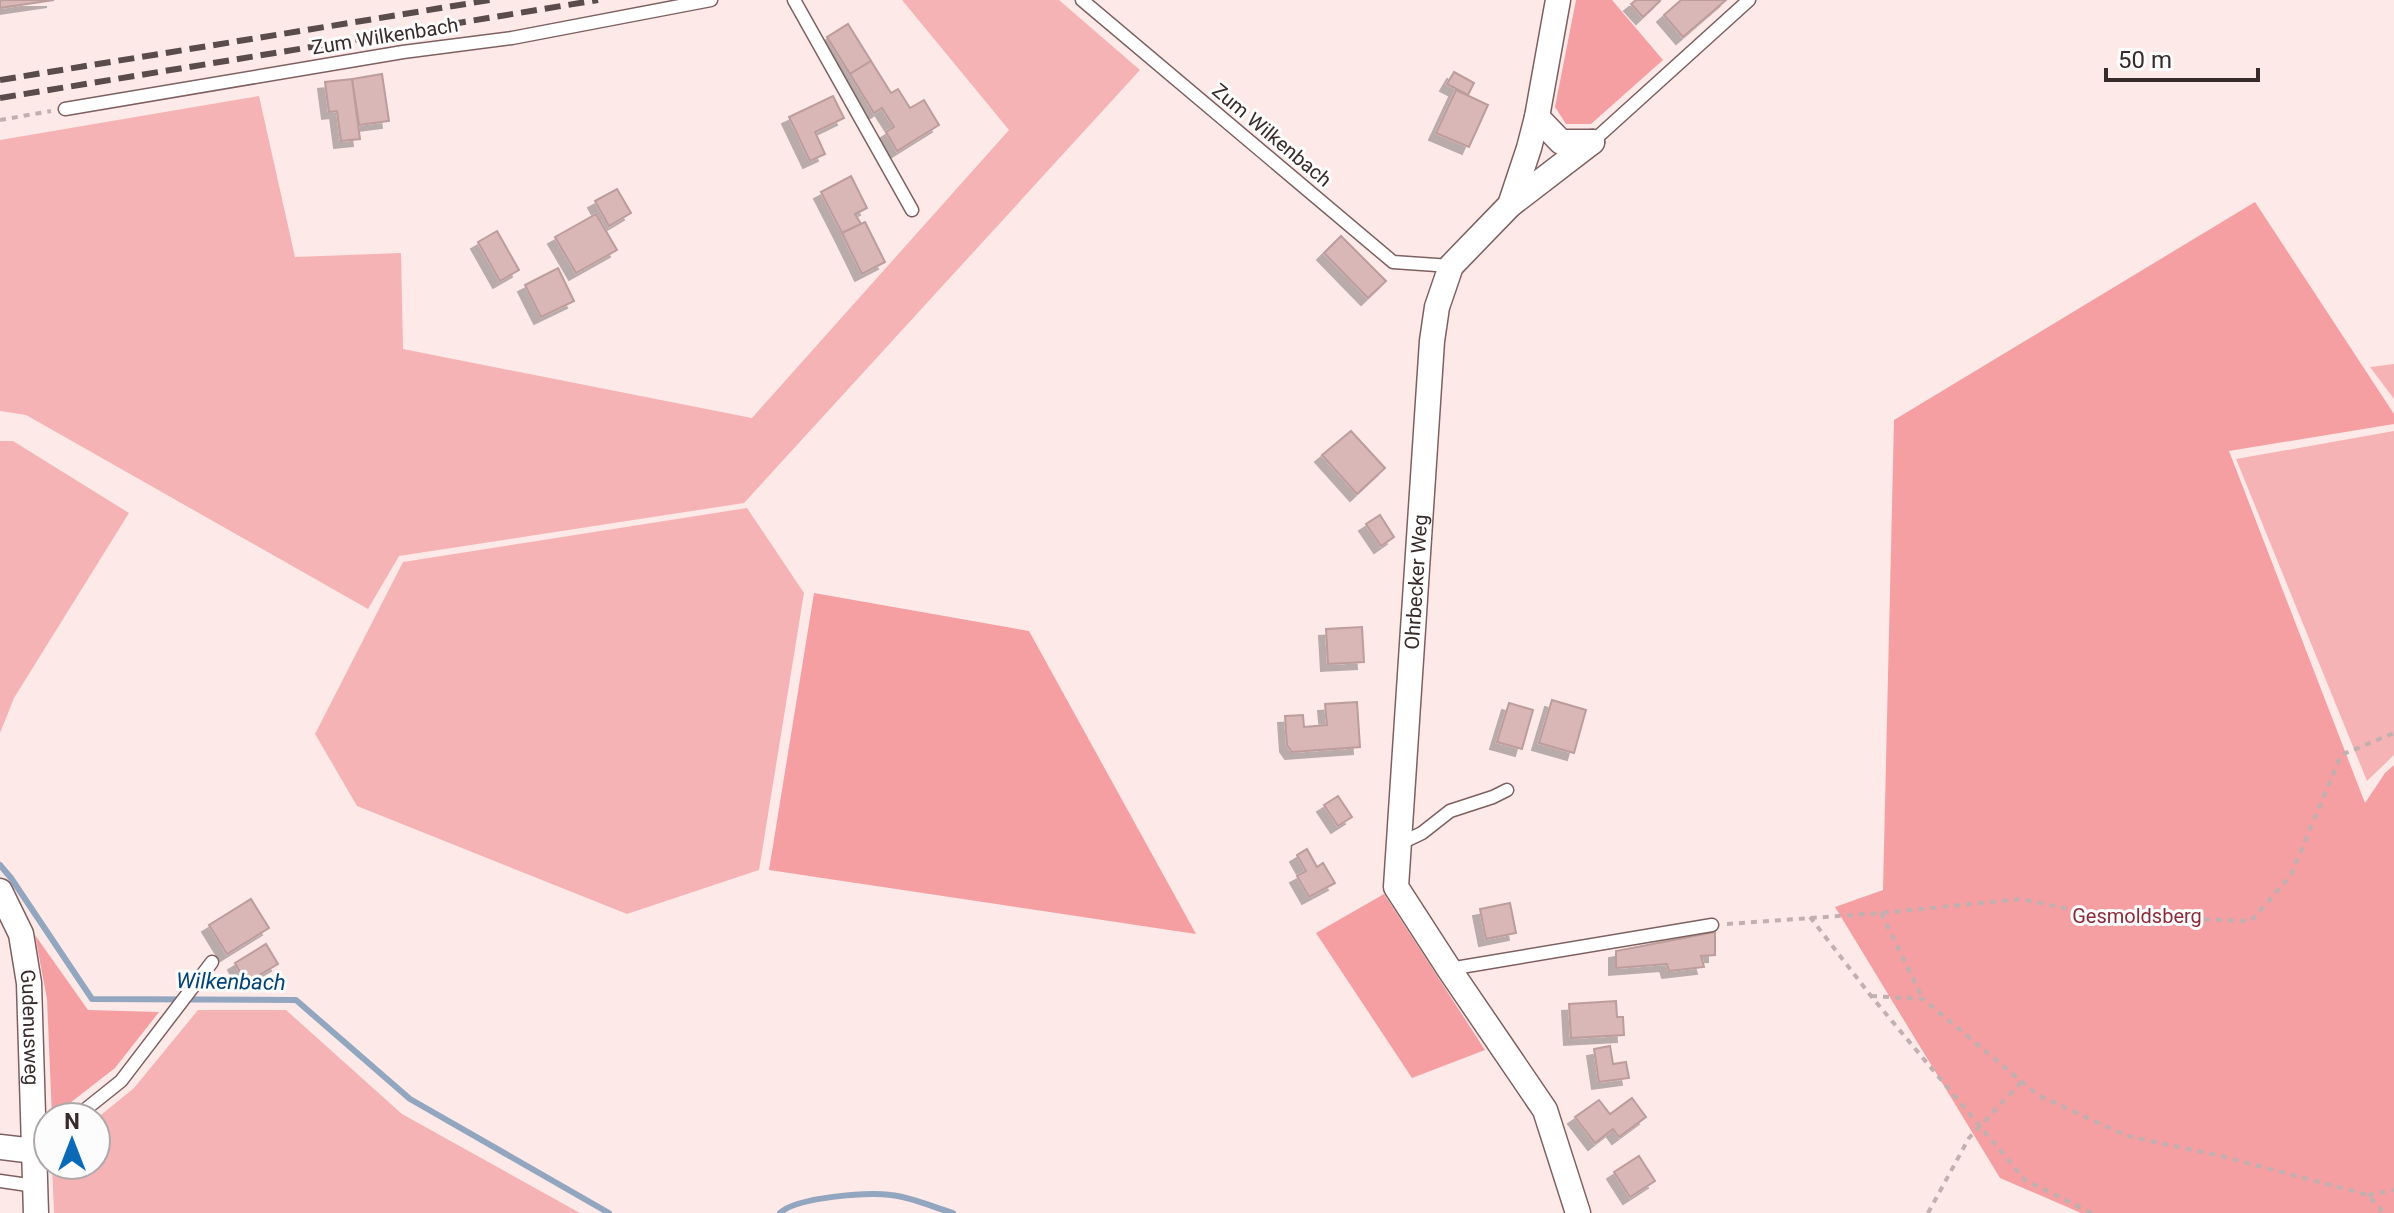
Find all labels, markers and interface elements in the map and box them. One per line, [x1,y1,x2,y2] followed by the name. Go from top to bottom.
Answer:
[310,13,460,59] street label: Zum Wilkenbach
[2106,32,2258,82] scale bar
[2118,46,2172,74] text: 50 m
[1208,78,1336,192] street label: Zum Wilkenbach
[1400,514,1433,650] street label: Ohrbecker Weg
[2072,904,2202,928] park label: Gesmoldsberg
[15,968,44,1086] street label: Gudenusweg
[176,968,286,995] water label: Wilkenbach
[32,1101,112,1181] north arrow
[64,1109,80,1134] text: N

